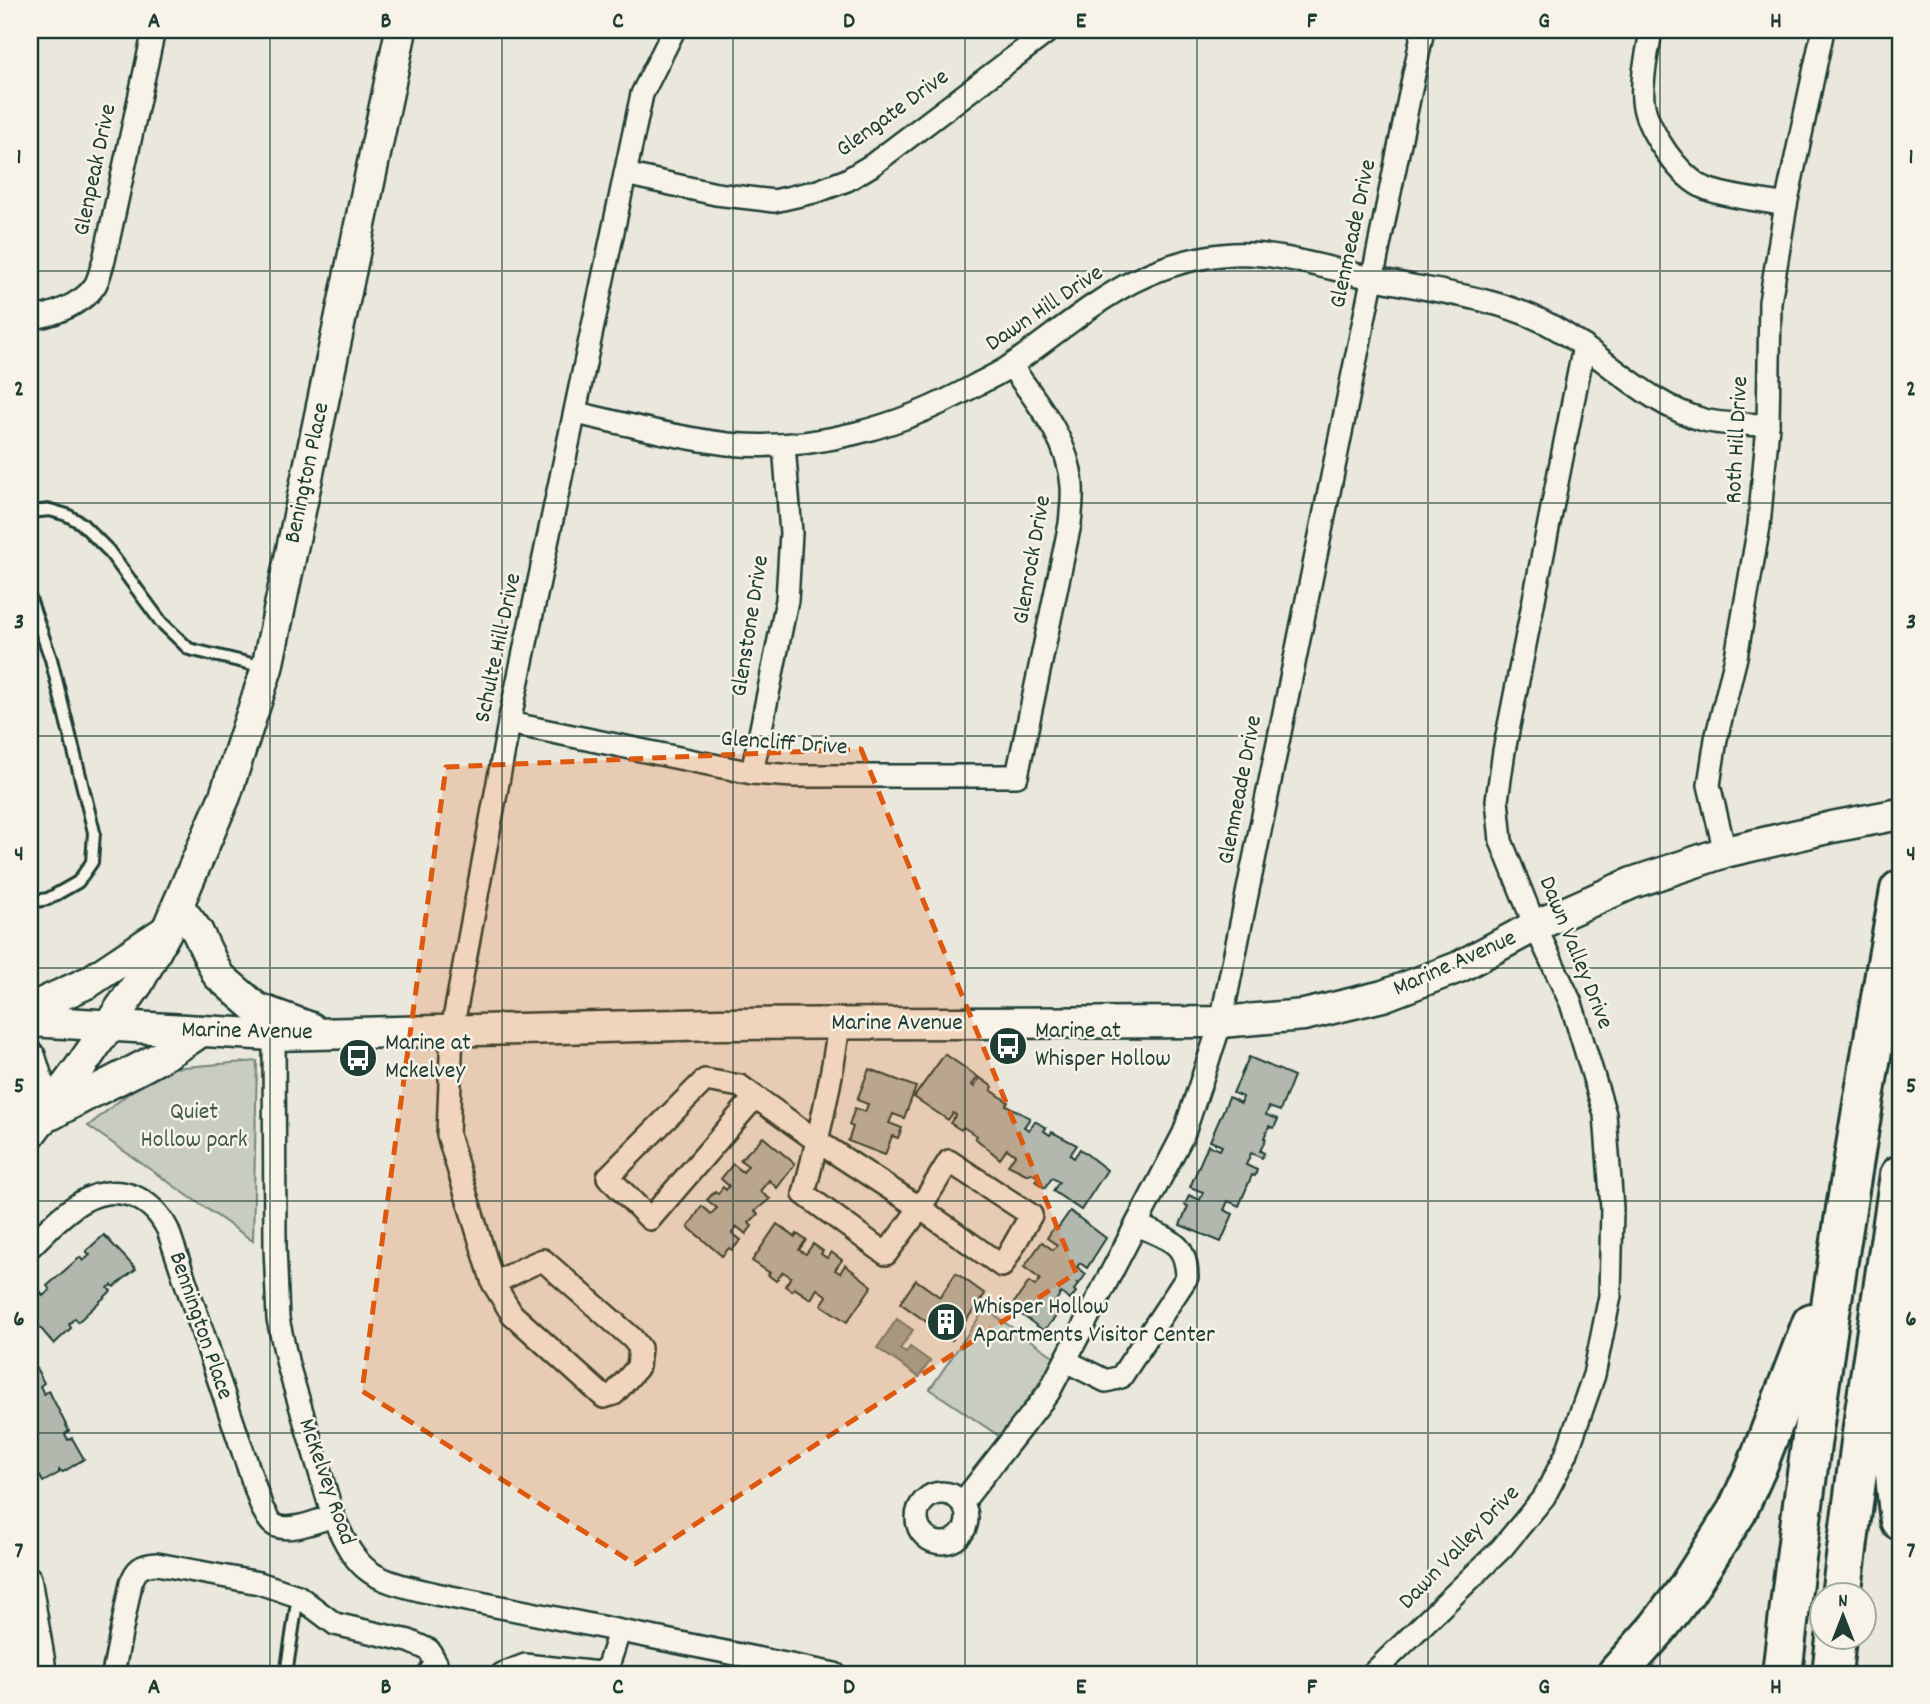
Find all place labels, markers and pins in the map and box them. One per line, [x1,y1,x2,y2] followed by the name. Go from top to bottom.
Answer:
[1035,1015,1171,1077] place label: Marine at Whisper Hollow
[987,1025,1029,1067] bus stop icon: Marine at Whisper Hollow
[385,1027,471,1089] place label: Marine at Mckelvey
[337,1037,379,1079] bus stop icon: Marine at Mckelvey
[973,1291,1215,1353] place label: Whisper Hollow Apartments Visitor Center
[925,1301,967,1343] building icon: Whisper Hollow Apartments Visitor Center

